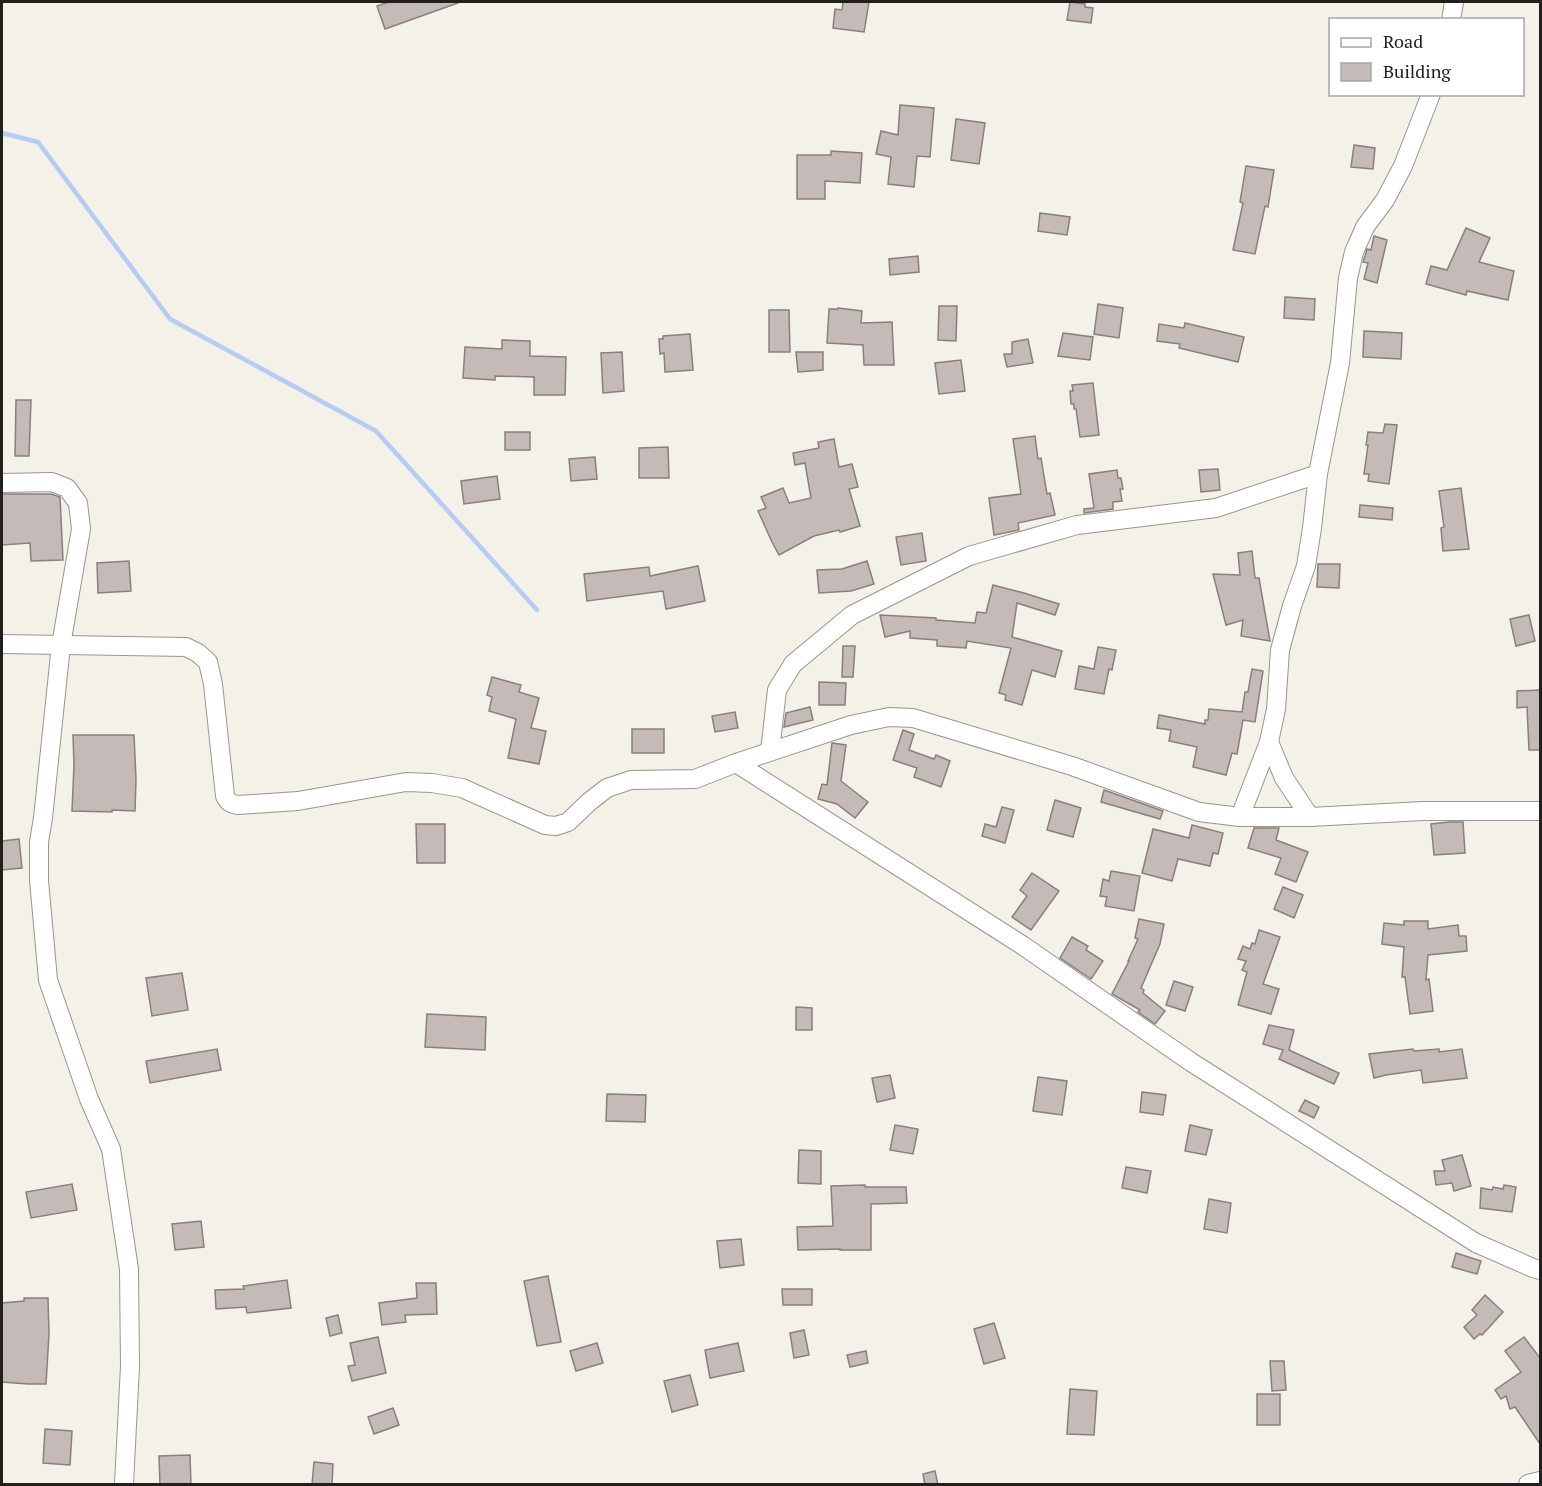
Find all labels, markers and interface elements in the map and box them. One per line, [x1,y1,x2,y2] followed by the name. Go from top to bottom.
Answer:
[1329,18,1524,96] legend
[1383,29,1423,53] text: Road
[1383,59,1451,83] text: Building

